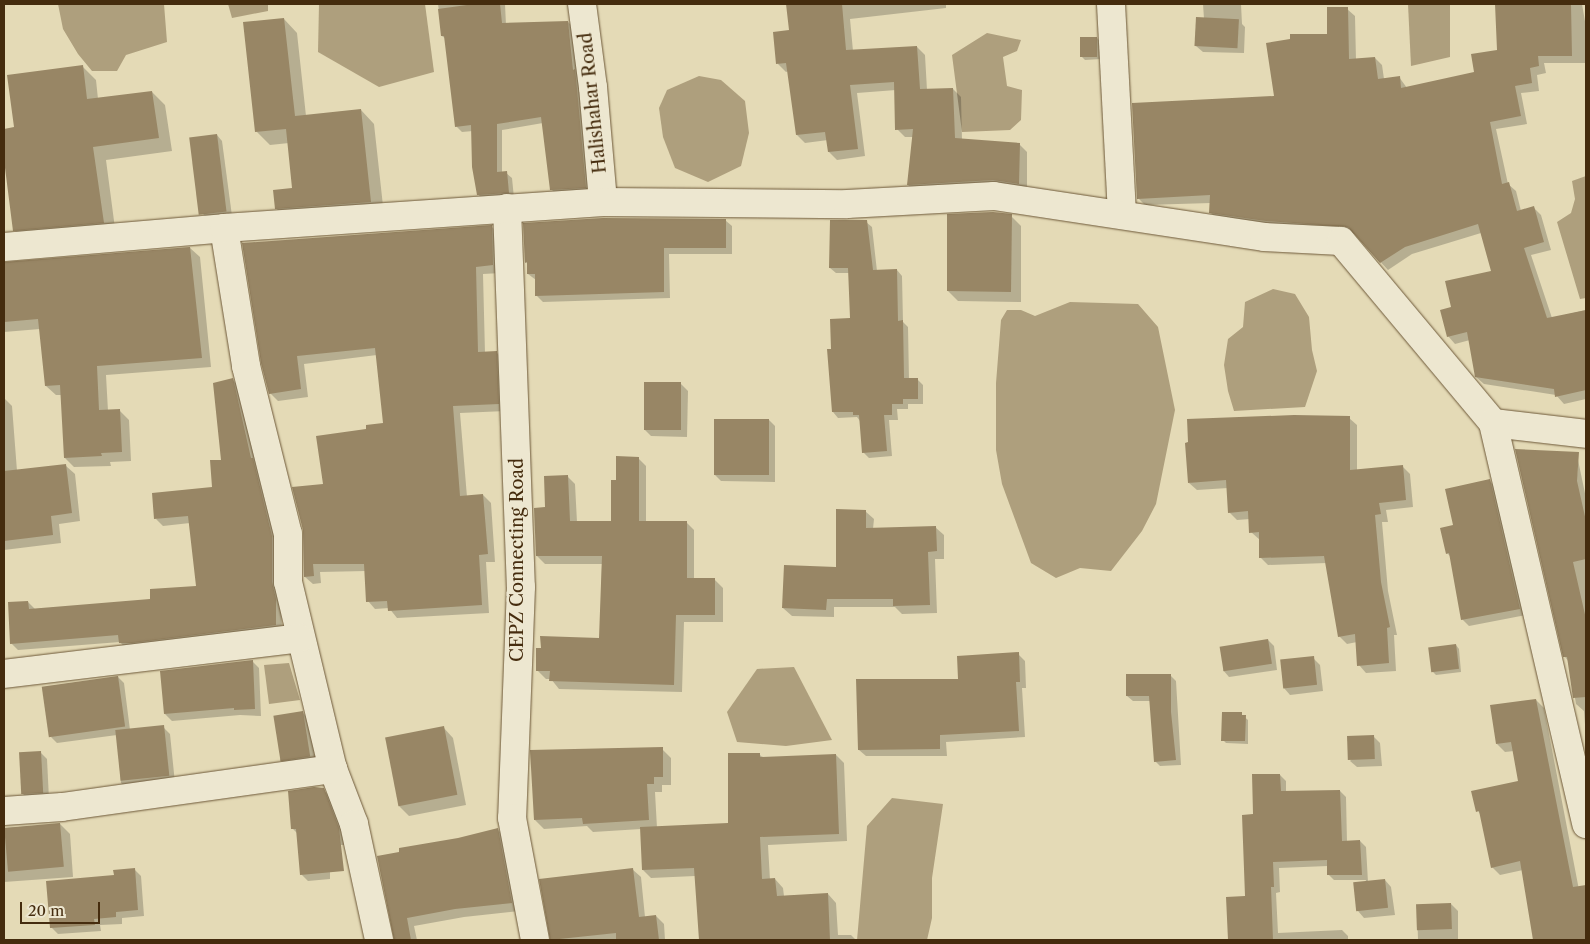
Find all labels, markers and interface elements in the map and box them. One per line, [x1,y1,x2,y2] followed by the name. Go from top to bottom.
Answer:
[575,31,611,175] street label: Halishahar Road
[506,458,528,662] street label: CEPZ Connecting Road
[22,892,102,924] scale bar
[28,901,64,920] text: 20 m

